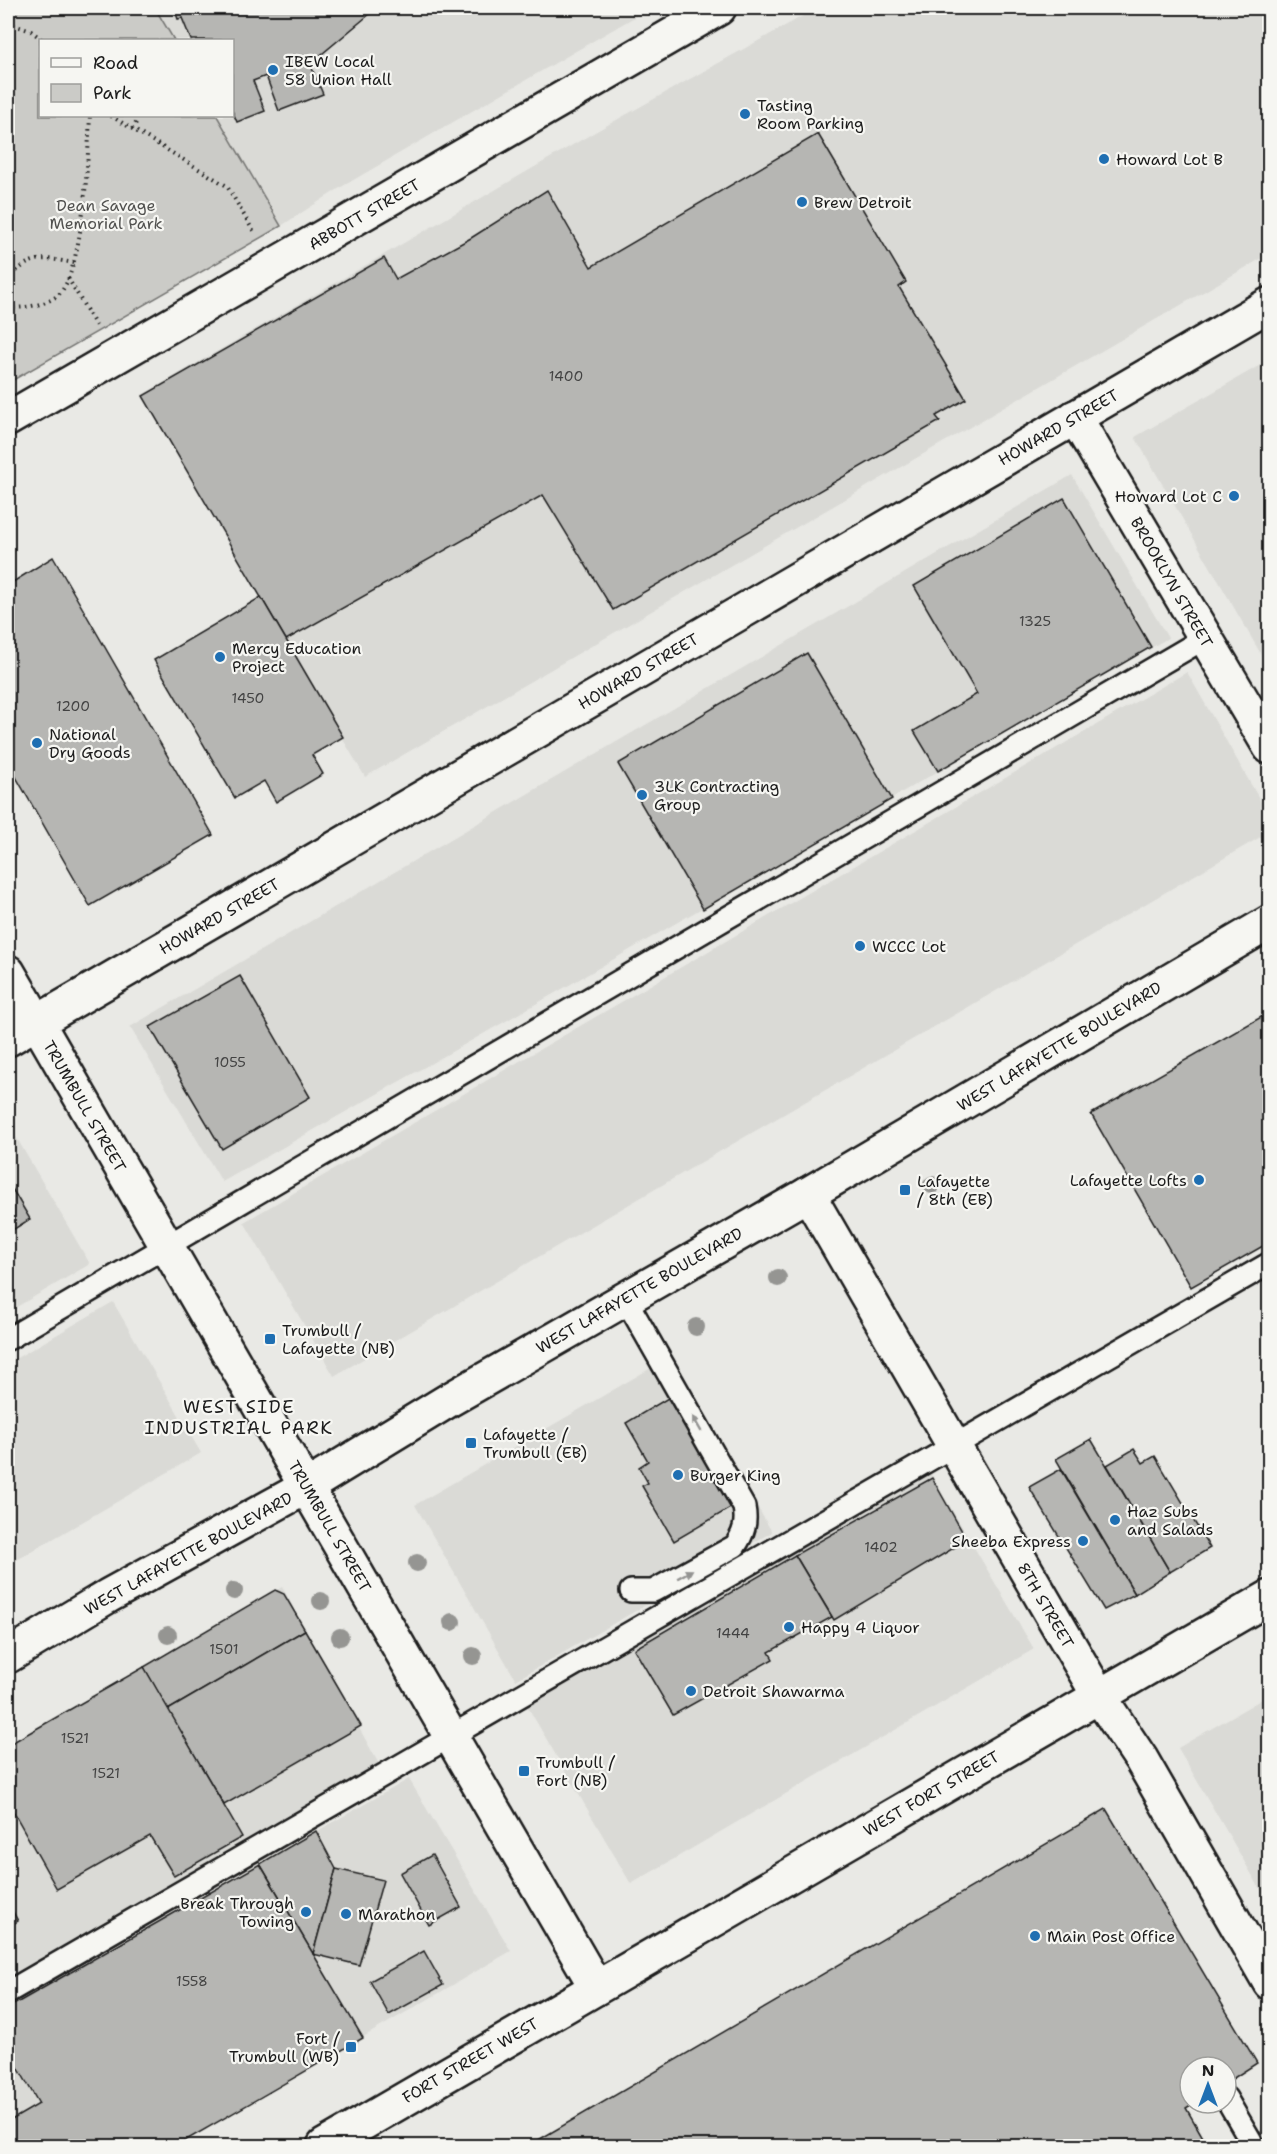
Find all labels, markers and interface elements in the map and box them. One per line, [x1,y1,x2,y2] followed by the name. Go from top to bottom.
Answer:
[39,39,234,117] legend
[93,51,138,75] text: Road
[285,51,392,90] place label: IBEW Local 58 Union Hall
[266,63,280,77] marker: IBEW Local 58 Union Hall
[93,81,132,105] text: Park
[757,95,864,134] place label: Tasting Room Parking
[738,107,752,121] marker: Tasting Room Parking
[1116,149,1223,170] place label: Howard Lot B
[1097,152,1111,166] marker: Howard Lot B
[305,174,424,255] street label: ABBOTT STREET
[814,192,912,213] place label: Brew Detroit
[49,195,163,234] park label: Dean Savage Memorial Park
[795,195,809,209] marker: Brew Detroit
[549,367,583,385] house number: 1400
[994,384,1122,470] street label: HOWARD STREET
[1115,486,1222,507] place label: Howard Lot C
[1227,489,1241,503] marker: Howard Lot C
[1126,513,1218,651] street label: BROOKLYN STREET
[1019,612,1051,630] house number: 1325
[574,628,702,714] street label: HOWARD STREET
[232,638,362,677] place label: Mercy Education Project
[213,650,227,664] marker: Mercy Education Project
[232,689,264,707] house number: 1450
[56,697,90,715] house number: 1200
[49,724,131,763] place label: National Dry Goods
[30,736,44,750] marker: National Dry Goods
[654,776,780,815] place label: 3LK Contracting Group
[635,788,649,802] marker: 3LK Contracting Group
[155,873,283,959] street label: HOWARD STREET
[872,936,946,957] place label: WCCC Lot
[853,939,867,953] marker: WCCC Lot
[953,977,1165,1116] street label: WEST LAFAYETTE BOULEVARD
[38,1037,131,1176] street label: TRUMBULL STREET
[214,1053,246,1071] house number: 1055
[1070,1170,1187,1191] place label: Lafayette Lofts
[917,1171,993,1210] place label: Lafayette / 8th (EB)
[1192,1173,1206,1187] marker: Lafayette Lofts
[898,1183,912,1197] marker: Lafayette / 8th (EB)
[532,1223,746,1358] street label: WEST LAFAYETTE BOULEVARD
[282,1320,395,1359] place label: Trumbull / Lafayette (NB)
[263,1332,277,1346] marker: Trumbull / Lafayette (NB)
[145,1395,333,1440] district label: WEST SIDE INDUSTRIAL PARK
[692,1415,702,1432] one-way arrow
[483,1424,587,1463] place label: Lafayette / Trumbull (EB)
[464,1436,478,1450] marker: Lafayette / Trumbull (EB)
[283,1457,376,1596] street label: TRUMBULL STREET
[690,1465,781,1486] place label: Burger King
[671,1468,685,1482] marker: Burger King
[80,1487,296,1620] street label: WEST LAFAYETTE BOULEVARD
[1127,1501,1214,1540] place label: Haz Subs and Salads
[1108,1513,1122,1527] marker: Haz Subs and Salads
[952,1531,1071,1552] place label: Sheeba Express
[1076,1534,1090,1548] marker: Sheeba Express
[864,1538,898,1556] house number: 1402
[1013,1559,1079,1652] street label: 8TH STREET
[677,1569,694,1579] one-way arrow
[801,1617,920,1638] place label: Happy 4 Liquor
[782,1620,796,1634] marker: Happy 4 Liquor
[716,1624,750,1642] house number: 1444
[209,1640,239,1658] house number: 1501
[703,1681,844,1702] place label: Detroit Shawarma
[684,1684,698,1698] marker: Detroit Shawarma
[61,1729,89,1747] house number: 1521
[859,1746,1003,1841] street label: WEST FORT STREET
[536,1752,615,1791] place label: Trumbull / Fort (NB)
[92,1764,120,1782] house number: 1521
[517,1764,531,1778] marker: Trumbull / Fort (NB)
[180,1893,294,1932] place label: Break Through Towing
[358,1904,435,1925] place label: Marathon
[299,1905,313,1919] marker: Break Through Towing
[339,1907,353,1921] marker: Marathon
[1047,1926,1175,1947] place label: Main Post Office
[1028,1929,1042,1943] marker: Main Post Office
[176,1972,208,1990] house number: 1558
[398,2013,542,2108] street label: FORT STREET WEST
[229,2028,340,2067] place label: Fort / Trumbull (WB)
[344,2040,358,2054] marker: Fort / Trumbull (WB)
[1178,2055,1238,2115] north arrow
[1202,2060,1214,2081] text: N

